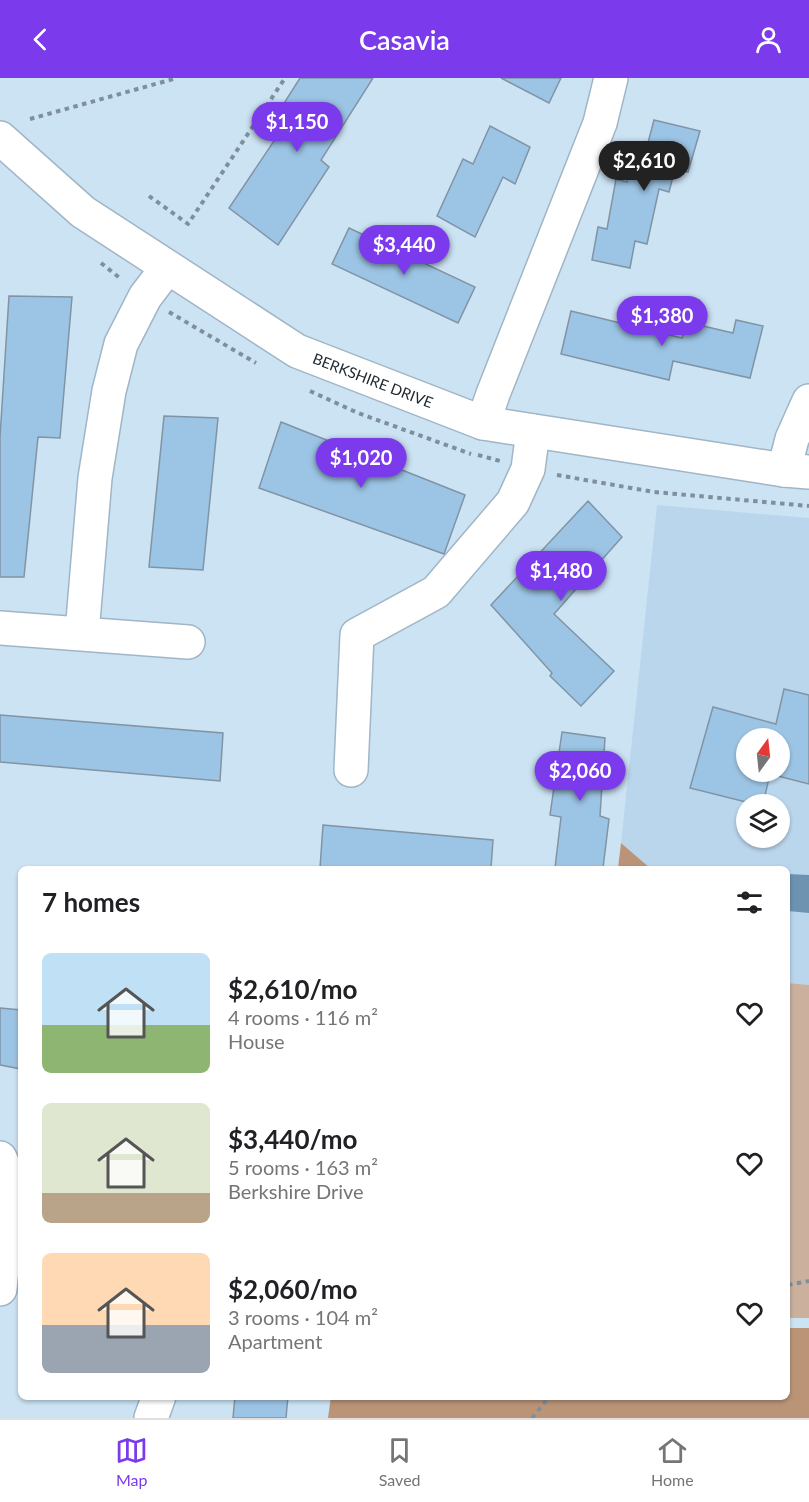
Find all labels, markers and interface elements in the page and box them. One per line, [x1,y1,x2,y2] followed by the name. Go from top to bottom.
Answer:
[24,23,57,56] icon: back
[359,23,450,56] text: Casavia
[752,23,785,56] icon: person
[248,102,346,153] pin: $1,150
[266,109,328,133] text: $1,150
[595,141,693,192] pin: $2,610
[613,148,675,172] text: $2,610
[355,225,453,276] pin: $3,440
[373,232,435,256] text: $3,440
[613,296,711,347] pin: $1,380
[631,303,693,327] text: $1,380
[310,349,436,411] street label: BERKSHIRE DRIVE
[312,438,410,489] pin: $1,020
[330,445,392,469] text: $1,020
[512,551,610,602] pin: $1,480
[530,558,592,582] text: $1,480
[736,728,790,782] north arrow
[736,728,790,848] map controls
[531,751,629,802] pin: $2,060
[549,758,611,782] text: $2,060
[736,794,790,848] button: layers
[42,886,140,918] text: 7 homes
[733,886,766,919] icon: filters
[228,973,358,1005] text: $2,610/mo
[90,977,162,1049] icon: home
[733,997,766,1030] icon: heart
[228,1005,378,1029] text: 4 rooms · 116 m²
[228,1029,285,1053] text: House
[228,1123,358,1155] text: $3,440/mo
[90,1127,162,1199] icon: home
[733,1147,766,1180] icon: heart
[228,1155,378,1179] text: 5 rooms · 163 m²
[228,1179,364,1203] text: Berkshire Drive
[228,1273,358,1305] text: $2,060/mo
[90,1277,162,1349] icon: home
[733,1297,766,1330] icon: heart
[228,1305,378,1329] text: 3 rooms · 104 m²
[228,1329,322,1353] text: Apartment
[115,1434,148,1489] tab: Map
[379,1434,421,1489] tab: Saved
[651,1434,694,1489] tab: Home

